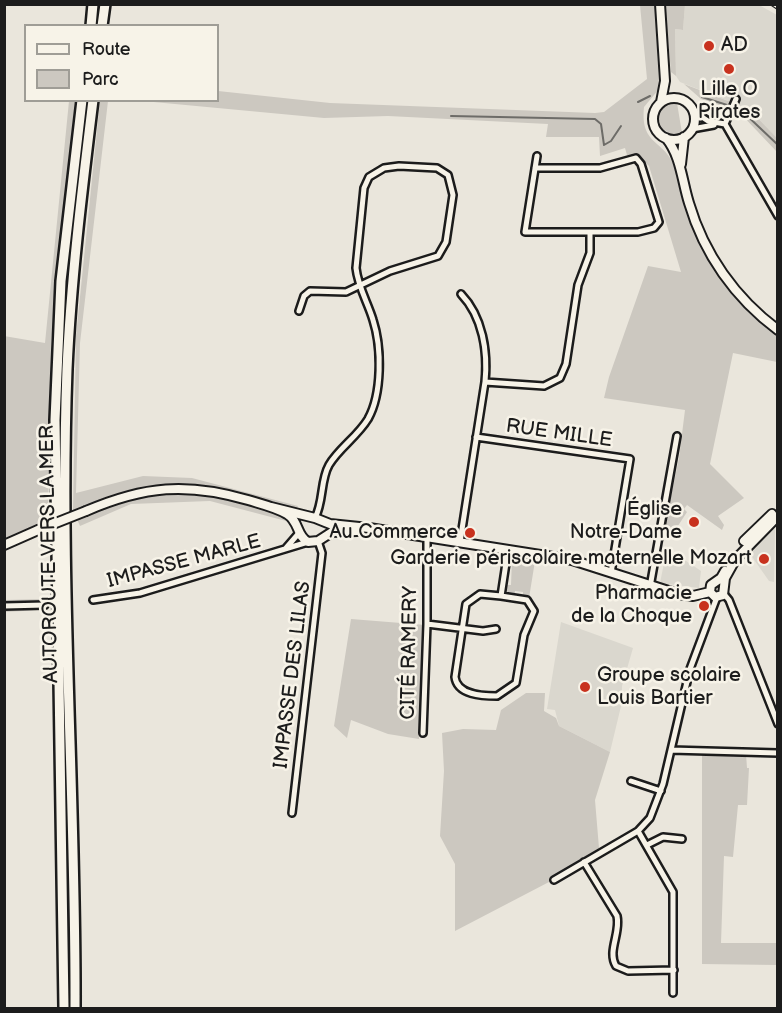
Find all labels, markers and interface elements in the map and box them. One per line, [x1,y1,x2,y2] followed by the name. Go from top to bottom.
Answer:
[24,24,219,102] legend
[721,34,748,58] place label: AD
[82,39,131,60] text: Route
[702,39,716,53] marker: AD
[722,62,736,76] marker: Lille O Pirates
[82,69,119,90] text: Parc
[698,78,760,125] place label: Lille O Pirates
[504,415,614,453] street label: RUE MILLE
[36,425,64,683] street label: AUTOROUTE VERS LA MER
[570,498,682,545] place label: Église Notre-Dame
[687,515,701,529] marker: Église Notre-Dame
[330,521,458,545] place label: Au Commerce
[463,526,477,540] marker: Au Commerce
[105,530,263,594] street label: IMPASSE MARLE
[390,547,752,571] place label: Garderie périscolaire maternelle Mozart
[757,552,771,566] marker: Garderie périscolaire maternelle Mozart
[270,580,316,770] street label: IMPASSE DES LILAS
[571,582,692,629] place label: Pharmacie de la Choque
[397,586,423,720] street label: CITÉ RAMERY
[697,599,711,613] marker: Pharmacie de la Choque
[597,664,741,711] place label: Groupe scolaire Louis Bartier
[578,680,592,694] marker: Groupe scolaire Louis Bartier

